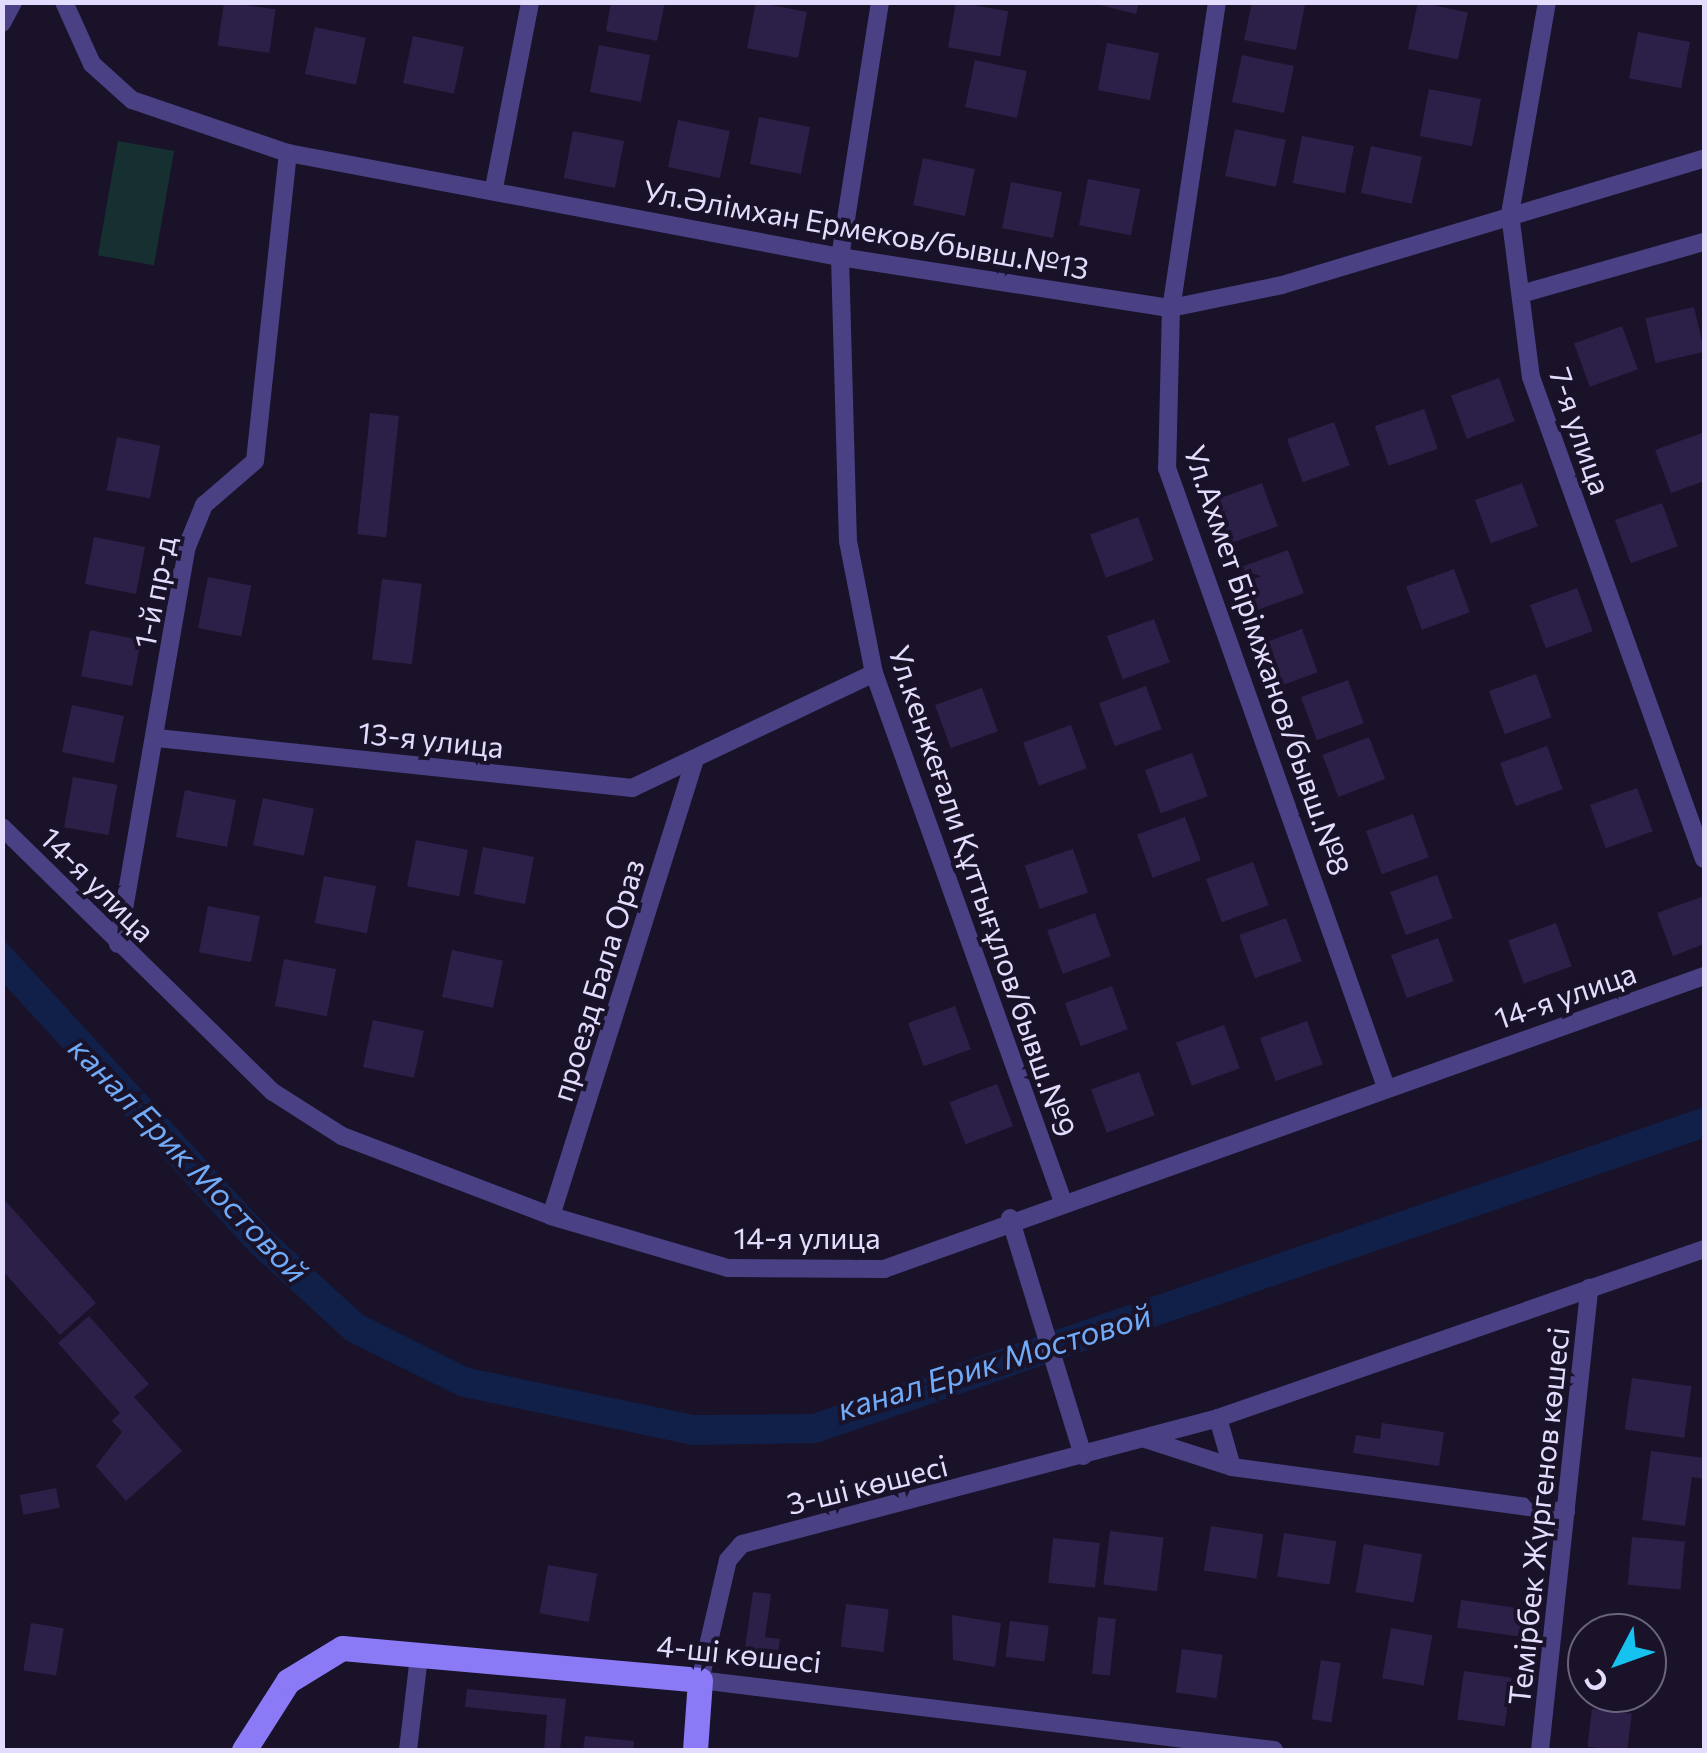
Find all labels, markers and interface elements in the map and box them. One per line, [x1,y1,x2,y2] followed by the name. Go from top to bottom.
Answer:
[640,172,1092,286] street label: Ул.Әлімхан Ермеков/бывш.№13
[1542,363,1620,499] street label: 7-я улица
[1177,440,1359,880] street label: Ул.Ахмет Бірімжанов/бывш.№8
[126,533,182,651] street label: 1-й пр-д
[882,641,1084,1141] street label: Ул.кенжеғали Құттығұлов/бывш.№9
[356,713,506,765] street label: 13-я улица
[33,819,163,949] street label: 14-я улица
[543,855,651,1105] street label: проезд Бала Ораз
[1490,954,1640,1036] street label: 14-я улица
[62,1028,316,1290] water label: канал Ерик Мостовой
[733,1219,881,1255] street label: 14-я улица
[832,1295,1156,1427] water label: канал Ерик Мостовой
[1500,1325,1576,1707] street label: Темірбек Жүргенов көшесі
[783,1447,951,1521] street label: 3-ші көшесі
[1567,1613,1667,1713] north arrow
[655,1626,823,1680] street label: 4-ші көшесі
[1577,1663,1615,1700] text: С

